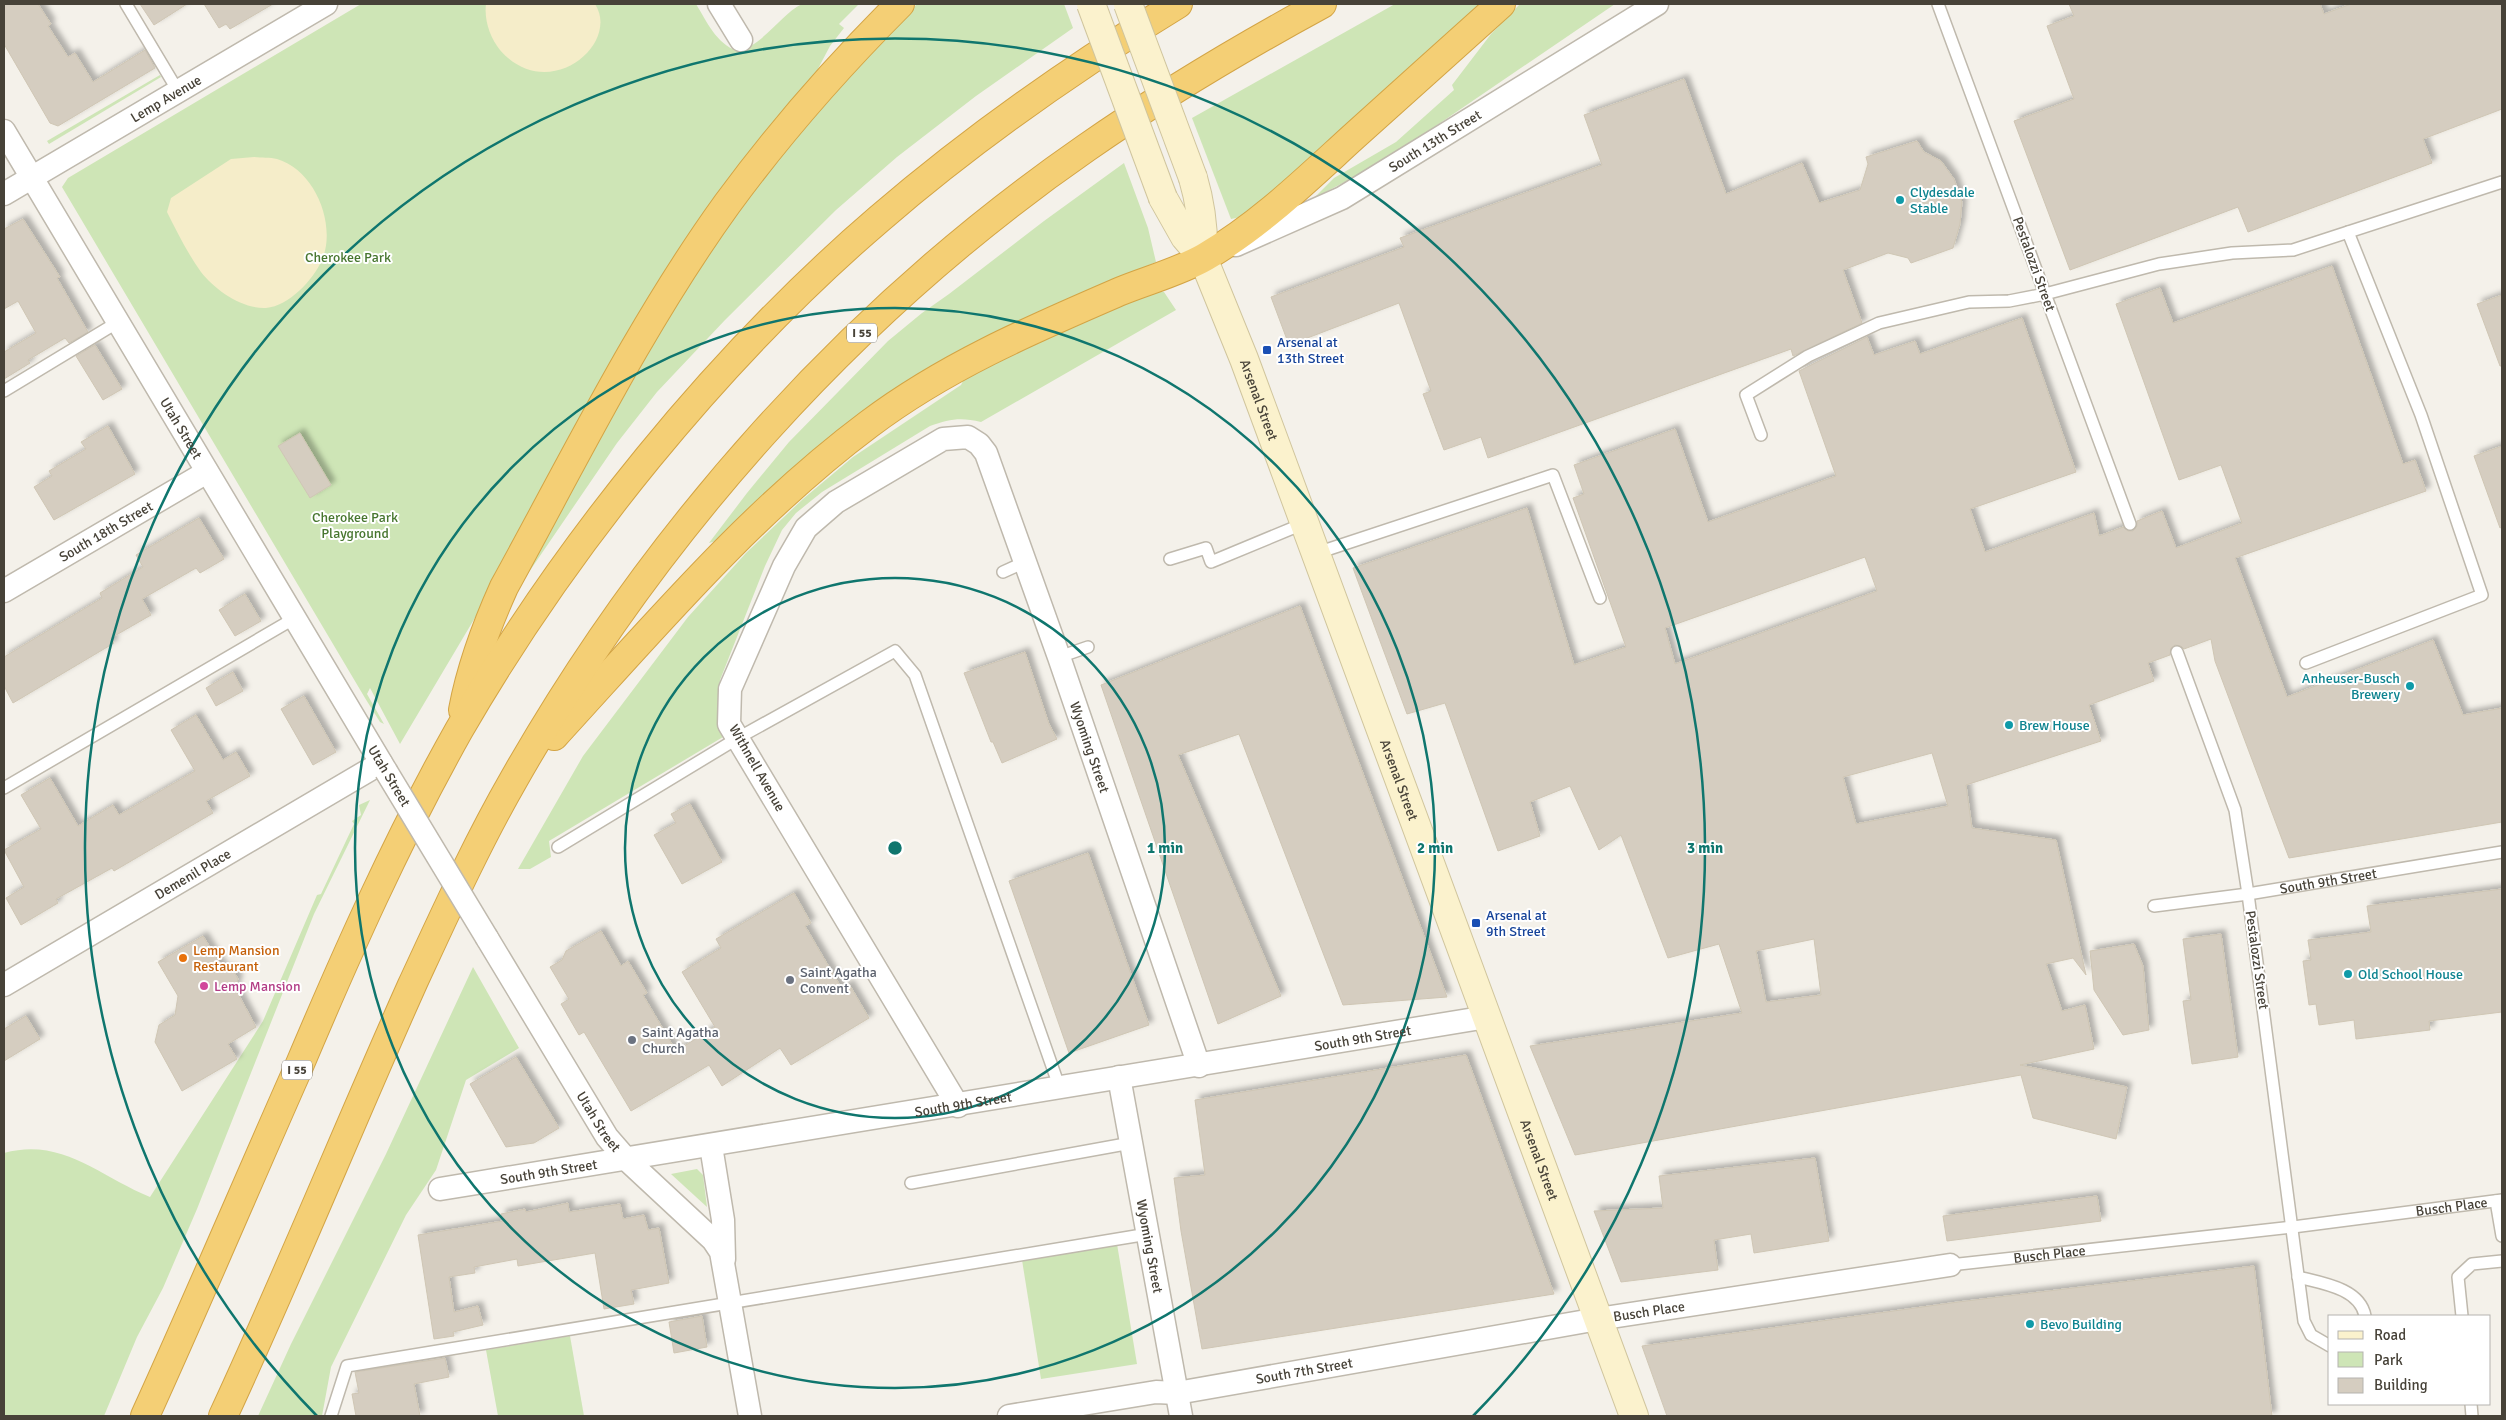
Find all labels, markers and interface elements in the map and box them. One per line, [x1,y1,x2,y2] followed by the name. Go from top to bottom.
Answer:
[127,71,204,126] street label: Lemp Avenue
[1385,106,1484,176] street label: South 13th Street
[1910,184,1975,217] place label: Clydesdale Stable
[1894,194,1906,206] marker: Clydesdale Stable
[2009,214,2059,314] street label: Pestalozzi Street
[305,249,391,266] park label: Cherokee Park
[847,323,877,342] road number: I 55
[1277,334,1344,367] place label: Arsenal at 13th Street
[1261,344,1273,356] marker: Arsenal at 13th Street
[1236,357,1282,443] street label: Arsenal Street
[156,394,206,462] street label: Utah Street
[56,497,156,565] street label: South 18th Street
[312,509,398,542] park label: Cherokee Park Playground
[2302,670,2400,703] place label: Anheuser-Busch Brewery
[2404,680,2416,692] marker: Anheuser-Busch Brewery
[1066,699,1113,795] street label: Wyoming Street
[2019,717,2090,734] place label: Brew House
[2003,719,2015,731] marker: Brew House
[725,721,789,815] street label: Withnell Avenue
[1377,737,1422,823] street label: Arsenal Street
[364,742,414,810] street label: Utah Street
[886,839,904,857] centre of rings
[1147,839,1183,857] text: 1 min
[1417,839,1453,857] text: 2 min
[1687,839,1723,857] text: 3 min
[152,845,234,903] street label: Demenil Place
[2278,864,2378,897] street label: South 9th Street
[1486,907,1547,940] place label: Arsenal at 9th Street
[2242,910,2272,1011] street label: Pestalozzi Street
[1470,917,1482,929] marker: Arsenal at 9th Street
[193,942,280,975] place label: Lemp Mansion Restaurant
[177,952,189,964] marker: Lemp Mansion Restaurant
[800,964,877,997] place label: Saint Agatha Convent
[2358,966,2463,983] place label: Old School House
[2342,968,2354,980] marker: Old School House
[784,974,796,986] marker: Saint Agatha Convent
[214,978,301,995] place label: Lemp Mansion
[198,980,210,992] marker: Lemp Mansion
[1313,1021,1413,1054] street label: South 9th Street
[642,1024,719,1057] place label: Saint Agatha Church
[626,1034,638,1046] marker: Saint Agatha Church
[282,1060,312,1080] road number: I 55
[573,1088,625,1155] street label: Utah Street
[913,1088,1013,1120] street label: South 9th Street
[1517,1117,1562,1203] street label: Arsenal Street
[499,1155,598,1188] street label: South 9th Street
[2415,1193,2489,1220] street label: Busch Place
[1133,1198,1167,1295] street label: Wyoming Street
[2013,1242,2086,1266] street label: Busch Place
[1612,1297,1686,1325] street label: Busch Place
[2328,1315,2491,1405] legend
[2040,1316,2122,1333] place label: Bevo Building
[2024,1318,2036,1330] marker: Bevo Building
[2374,1326,2406,1344] text: Road
[2374,1351,2403,1369] text: Park
[1254,1354,1354,1388] street label: South 7th Street
[2374,1376,2428,1394] text: Building

